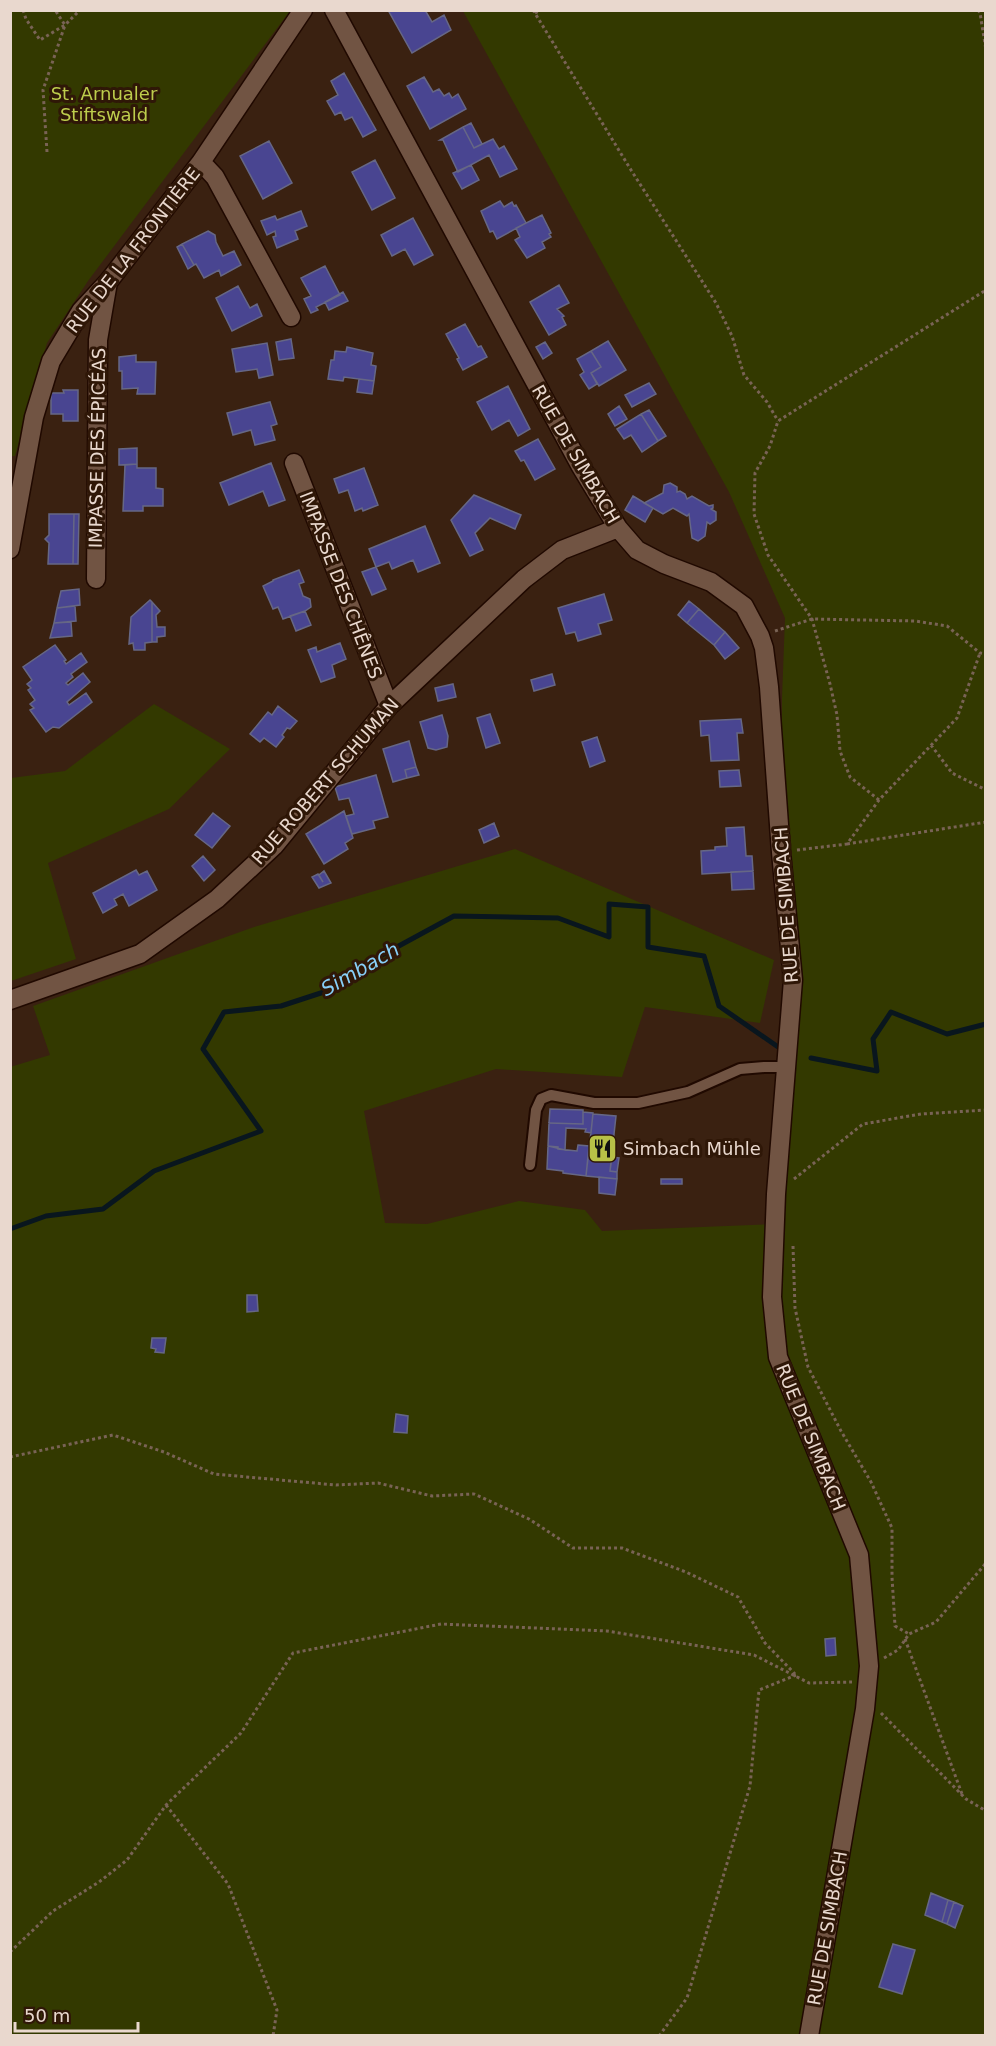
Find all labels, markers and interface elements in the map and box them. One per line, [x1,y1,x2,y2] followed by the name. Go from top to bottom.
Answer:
[51,83,158,125] park label: St. Arnualer Stiftswald
[62,163,204,337] street label: RUE DE LA FRONTIÈRE
[85,348,109,548] street label: IMPASSE DES ÉPICÉAS
[528,381,624,527] street label: RUE DE SIMBACH
[296,488,386,682] street label: IMPASSE DES CHÊNES
[247,694,403,868] street label: RUE ROBERT SCHUMAN
[770,826,802,984] street label: RUE DE SIMBACH
[317,937,403,1001] water label: Simbach
[586,1132,618,1164] restaurant icon: Simbach Mühle
[623,1138,761,1159] place label: Simbach Mühle
[772,1361,850,1513] street label: RUE DE SIMBACH
[803,1849,851,2007] street label: RUE DE SIMBACH
[15,1995,138,2033] scale bar
[24,2005,70,2026] text: 50 m

